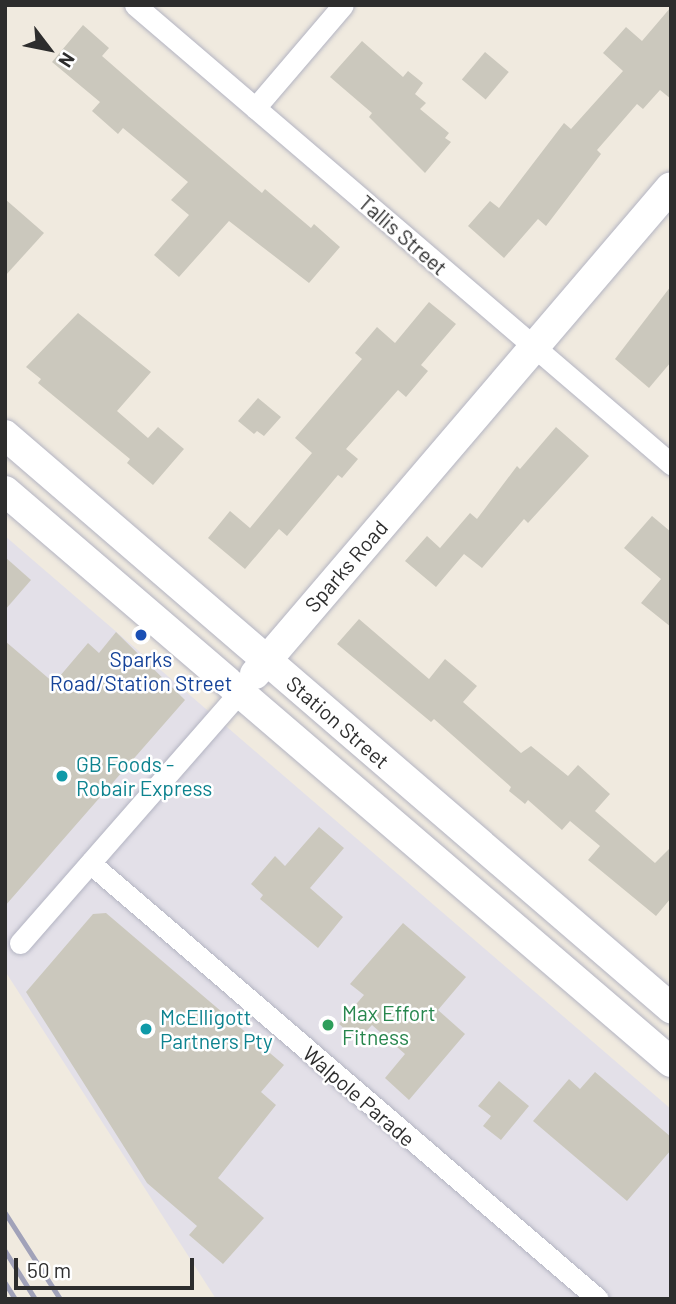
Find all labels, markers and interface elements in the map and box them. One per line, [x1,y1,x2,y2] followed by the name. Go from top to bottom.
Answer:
[14,14,84,84] north arrow
[54,49,80,72] text: N
[354,190,452,280] street label: Tallis Street
[299,515,393,617] street label: Sparks Road
[133,627,149,643] marker: Sparks Road/Station Street
[50,646,232,696] place label: Sparks Road/Station Street
[281,671,395,773] street label: Station Street
[76,751,212,801] place label: GB Foods - Robair Express
[54,768,70,784] marker: GB Foods - Robair Express
[342,1000,436,1050] place label: Max Effort Fitness
[160,1004,273,1054] place label: McElligott Partners Pty
[320,1017,336,1033] marker: Max Effort Fitness
[138,1021,154,1037] marker: McElligott Partners Pty
[298,1041,420,1151] street label: Walpole Parade
[18,1244,198,1288] scale bar
[27,1257,71,1282] text: 50 m

